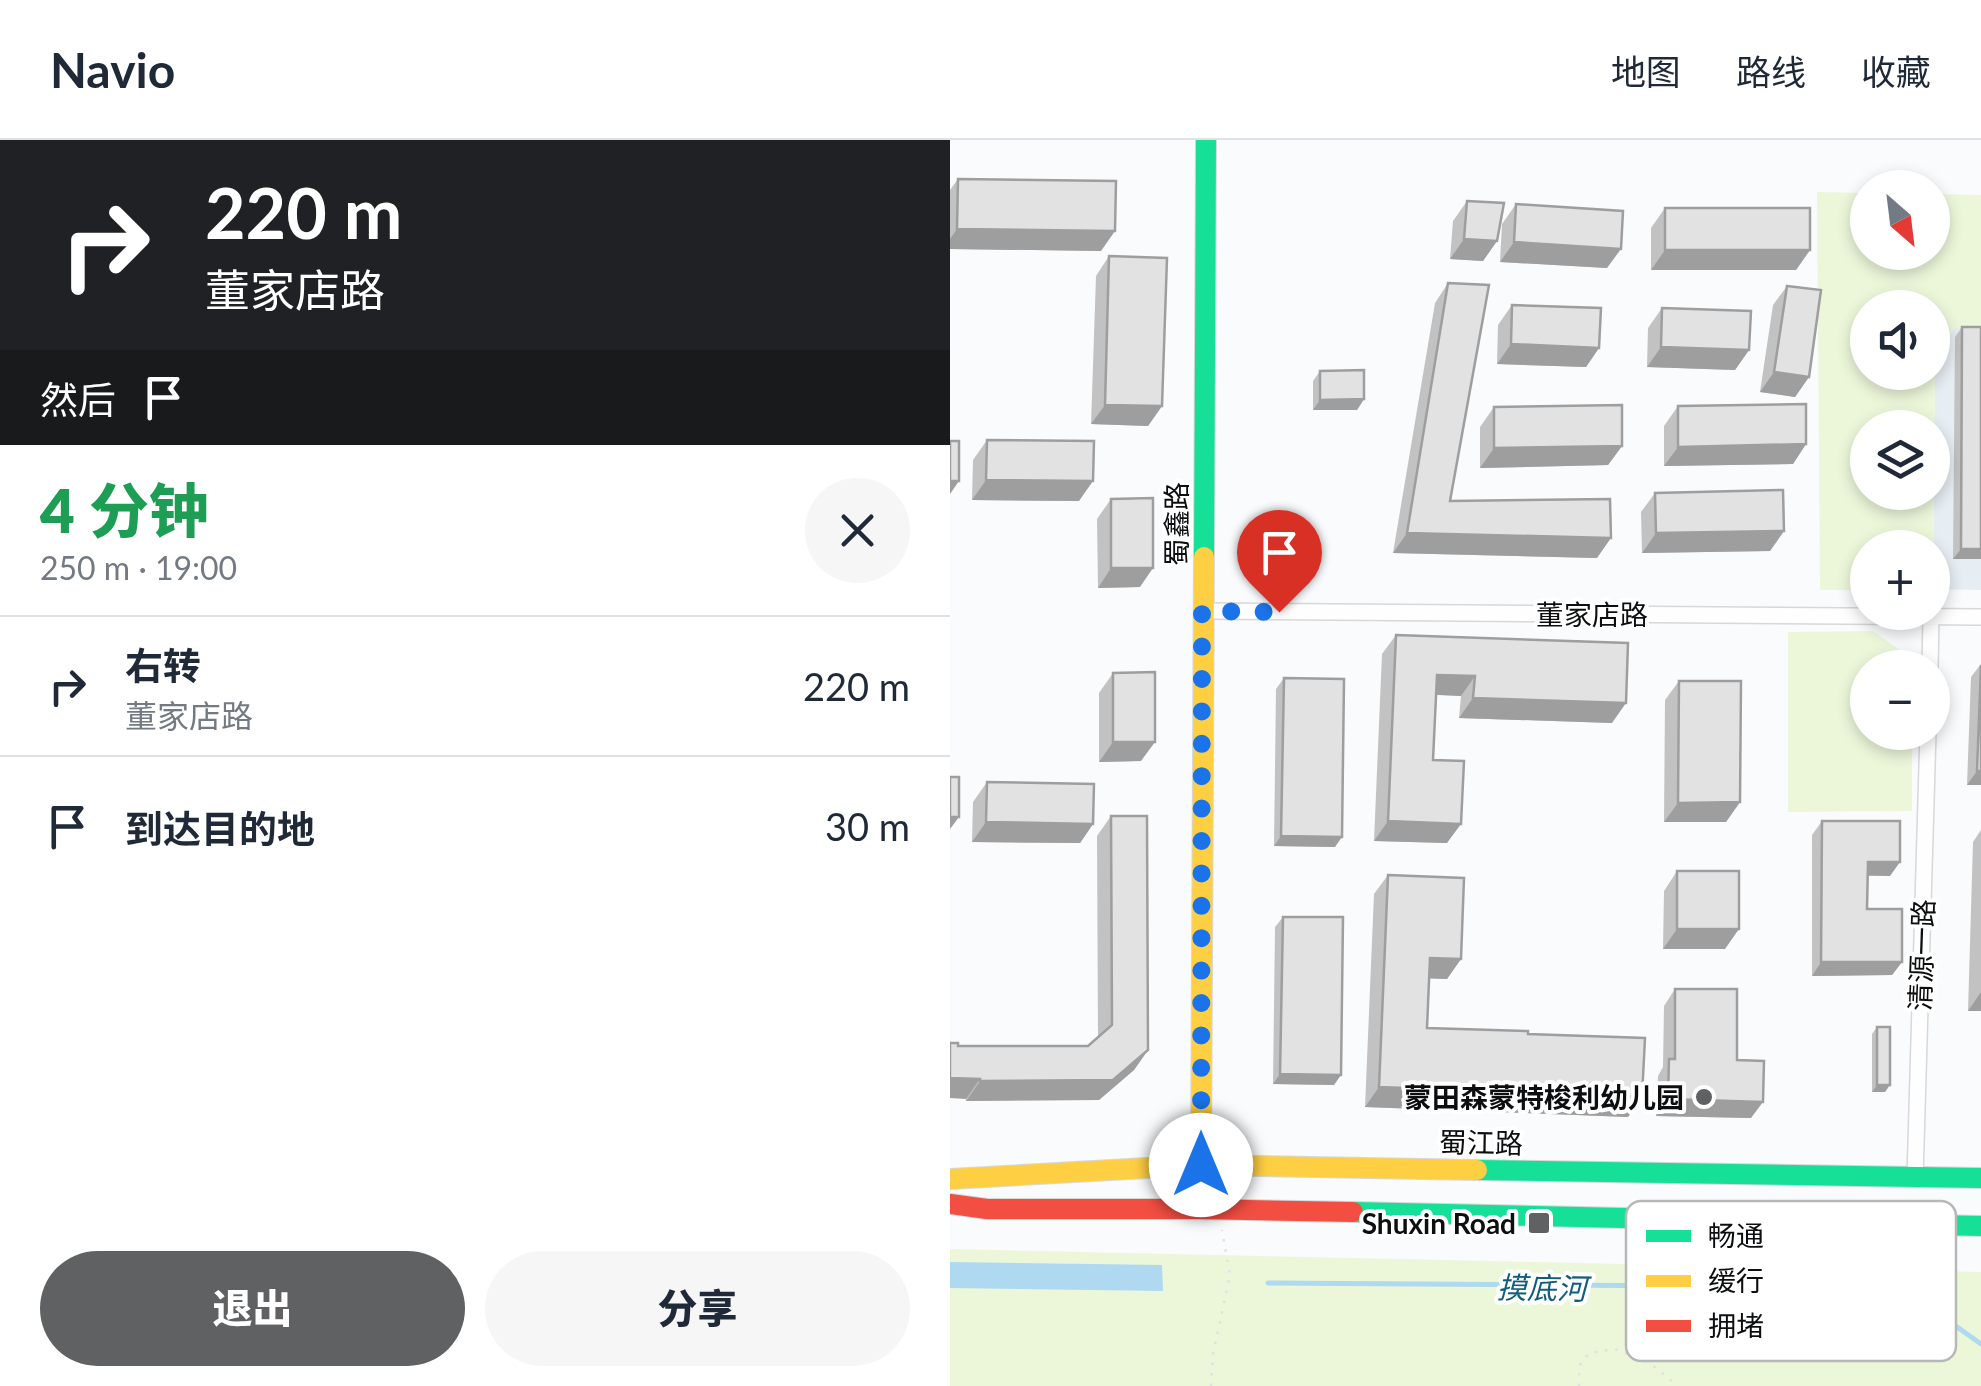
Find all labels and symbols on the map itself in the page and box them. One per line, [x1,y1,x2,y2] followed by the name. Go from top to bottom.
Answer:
[1850,170,1950,270] north arrow
[1159,482,1193,566] street label: 蜀鑫路
[1237,510,1322,613] pin
[1536,597,1648,631] street label: 董家店路
[1902,898,1940,1012] street label: 清源一路
[1404,1080,1684,1114] place label: 蒙田森蒙特梭利幼儿园
[1693,1086,1715,1108] marker: 蒙田森蒙特梭利幼儿园
[1149,1113,1253,1217] position arrow
[1439,1124,1523,1160] street label: 蜀江路
[1626,1201,1956,1361] legend
[1362,1206,1516,1240] place label: Shuxin Road
[1526,1210,1552,1236] marker: Shuxin Road
[1708,1218,1764,1252] text: 畅通
[1708,1263,1764,1297] text: 缓行
[1497,1268,1592,1306] water label: 摸底河
[1708,1308,1764,1342] text: 拥堵

